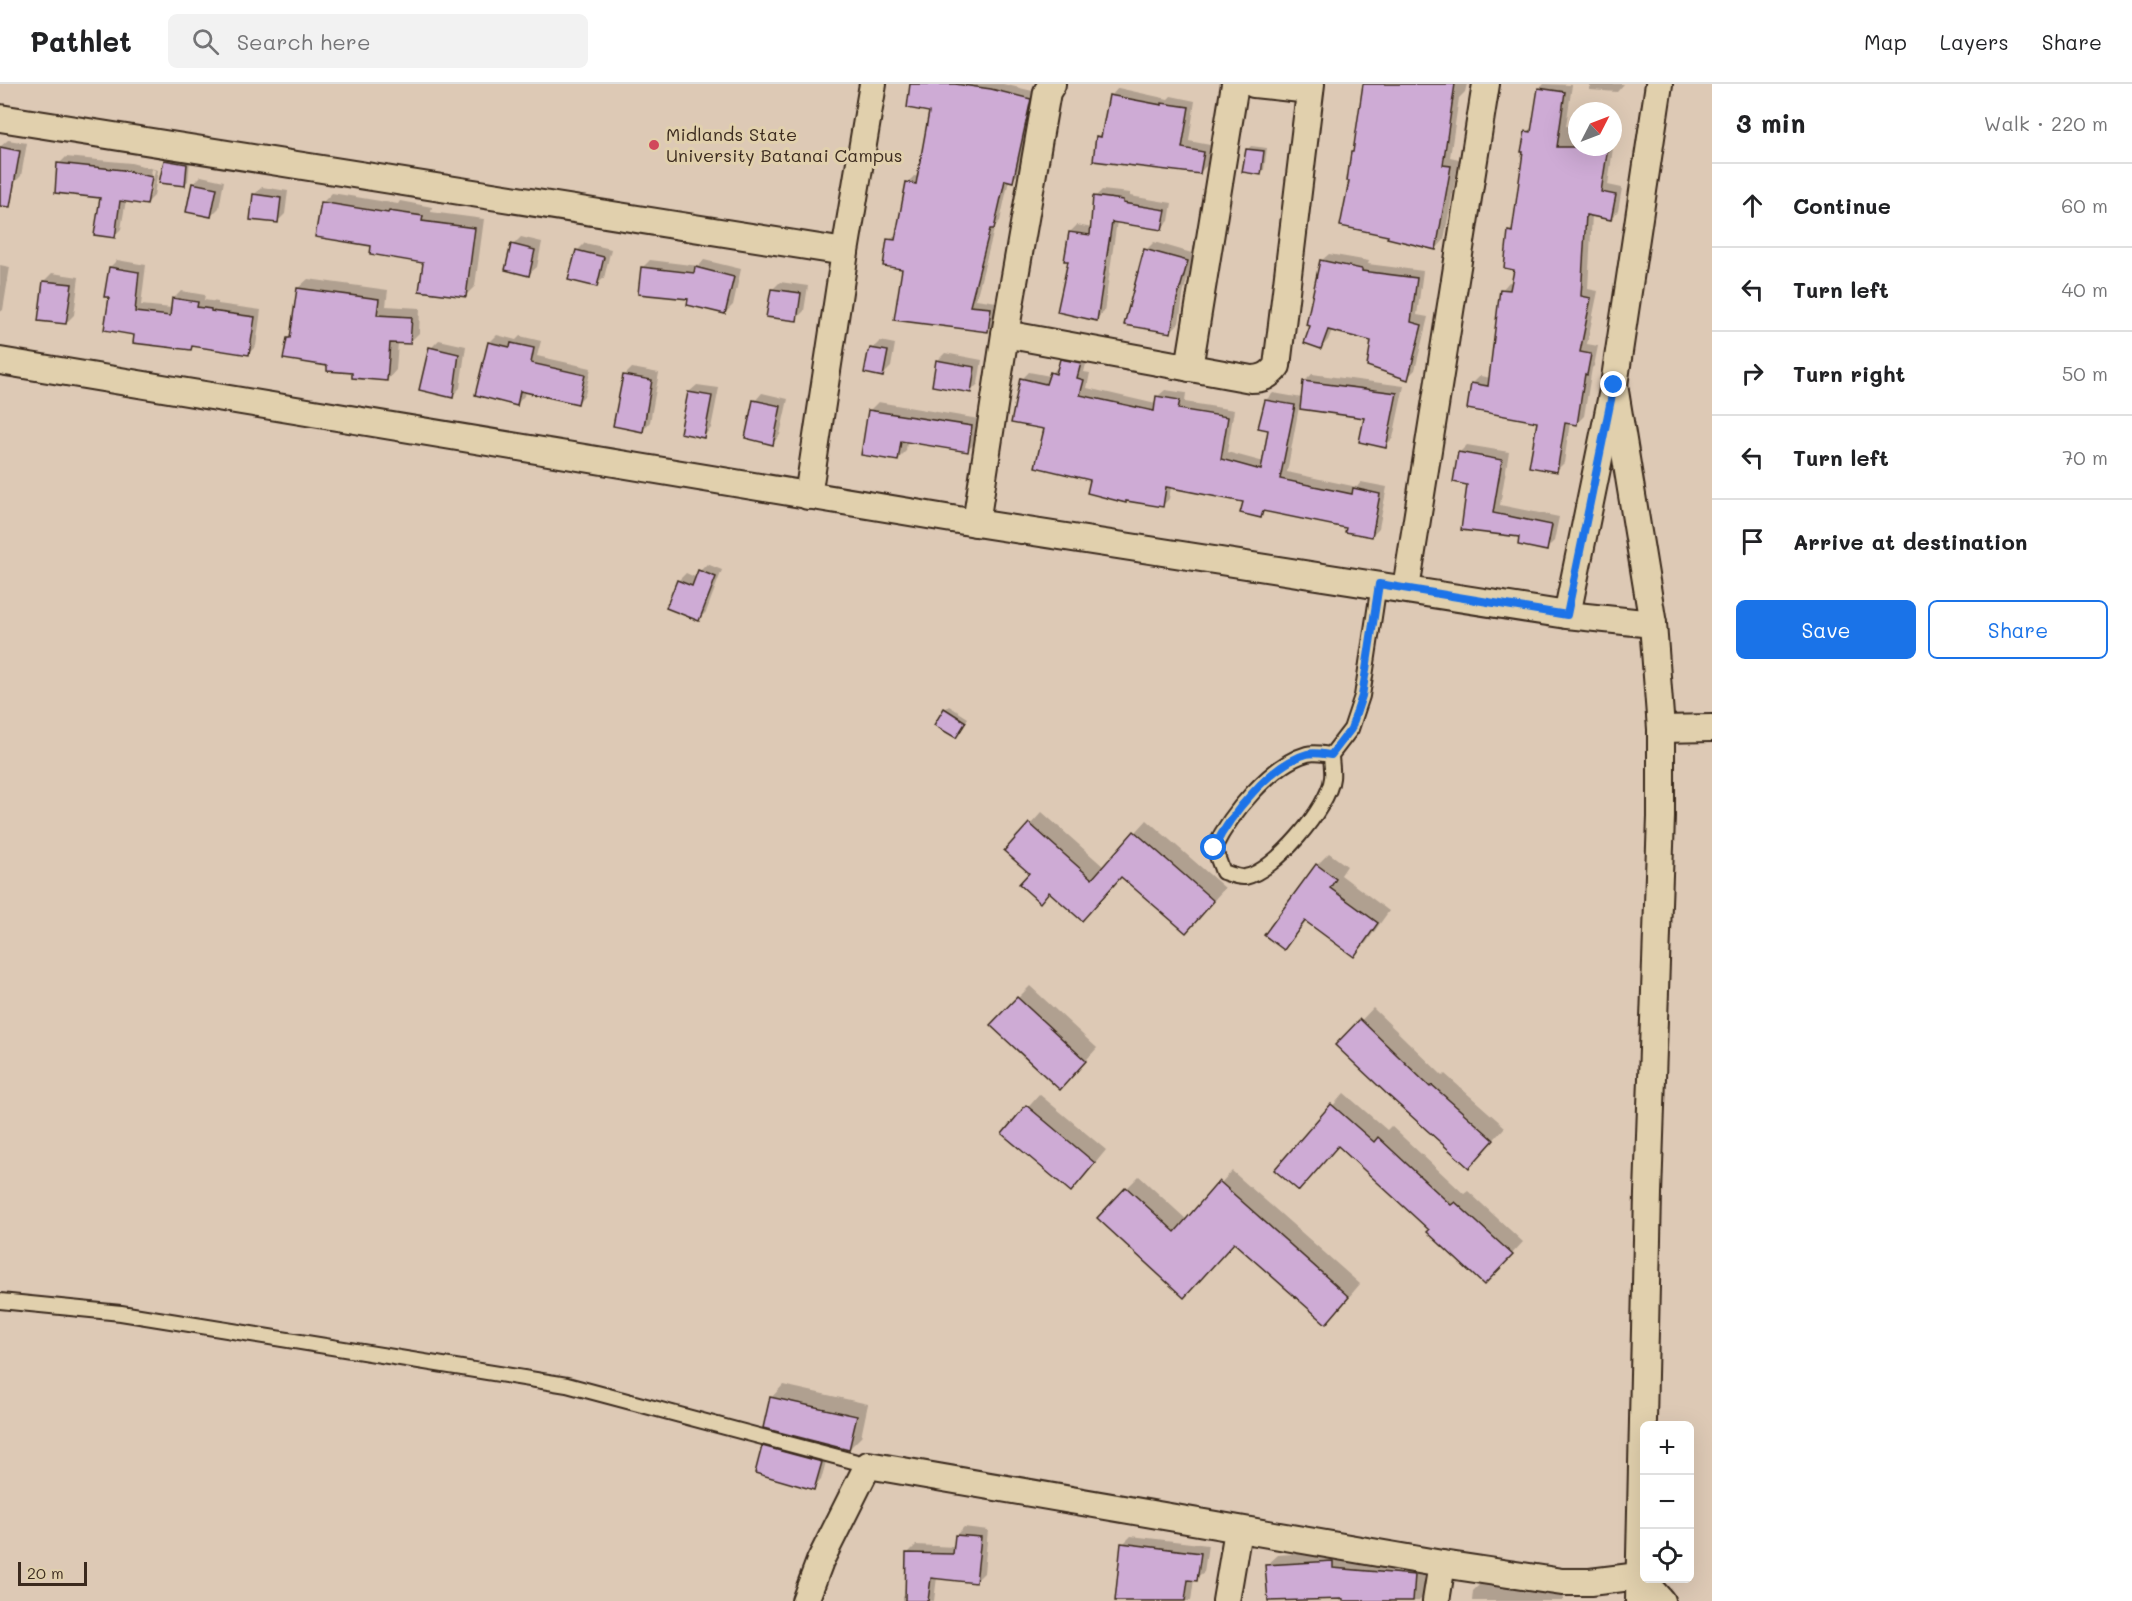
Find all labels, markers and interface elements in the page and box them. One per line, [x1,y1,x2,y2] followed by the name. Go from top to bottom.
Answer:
[168,14,588,68] search box
[30,23,132,59] text: Pathlet
[189,25,222,58] icon: search
[237,27,371,56] text: Search here
[1864,28,1907,55] text: Map
[1940,28,2009,55] text: Layers
[2042,28,2102,55] text: Share
[1568,102,1622,156] north arrow
[1736,106,1805,140] text: 3 min
[1984,110,2108,136] text: Walk · 220 m
[666,122,903,167] place label: Midlands State University Batanai Campus
[647,138,661,152] marker: Midlands State University Batanai Campus
[1736,189,1769,222] icon: ahead
[1793,191,1891,220] text: Continue
[2061,192,2108,218] text: 60 m
[1736,273,1769,306] icon: left
[1793,275,1889,304] text: Turn left
[2062,276,2108,302] text: 40 m
[1736,357,1769,390] icon: right
[1793,359,1905,388] text: Turn right
[2062,360,2108,386] text: 50 m
[1600,371,1626,397] route end
[1736,441,1769,474] icon: left
[1793,443,1889,472] text: Turn left
[2062,444,2108,470] text: 70 m
[1736,525,1769,558] icon: arrive
[1793,527,2028,556] text: Arrive at destination
[1736,600,1916,659] button: Save
[1928,600,2108,659] button: Share
[1200,834,1226,860] route start
[1640,1421,1694,1583] map controls
[1640,1421,1694,1475] button: +
[1640,1475,1694,1529] button: −
[1640,1529,1694,1583] button: locate
[18,1559,87,1586] scale bar
[27,1562,64,1583] text: 20 m

